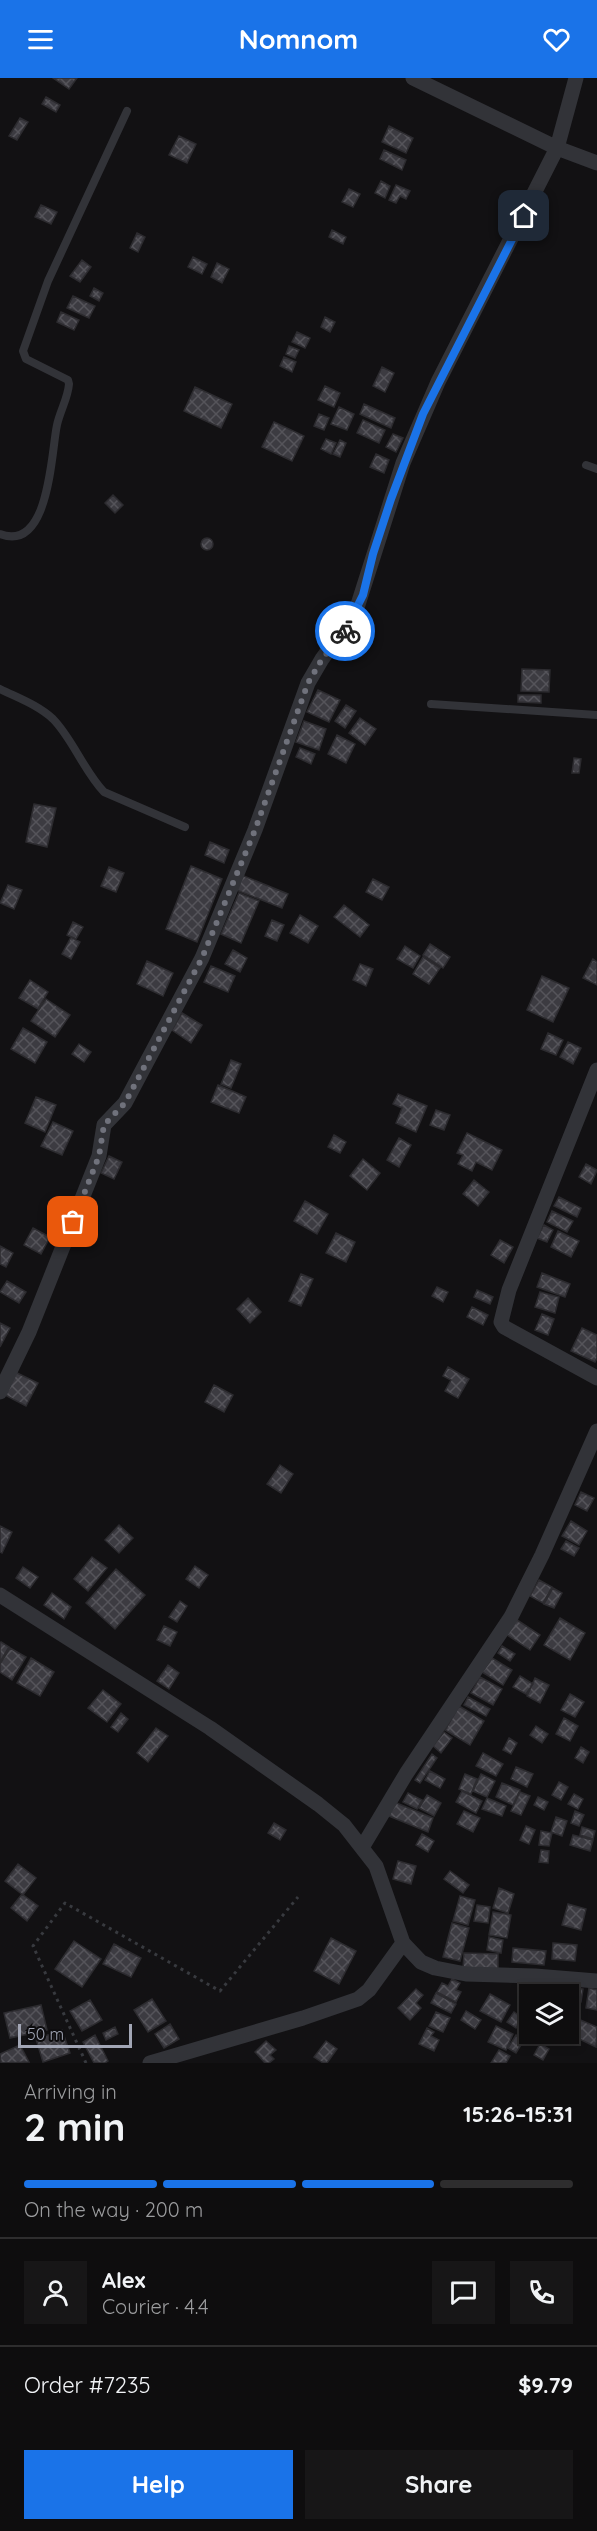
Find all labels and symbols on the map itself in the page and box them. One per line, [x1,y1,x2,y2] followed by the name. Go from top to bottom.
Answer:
[498,190,549,241] pin
[315,601,375,661] courier
[47,1196,98,1247] pin
[18,2021,132,2048] scale bar

